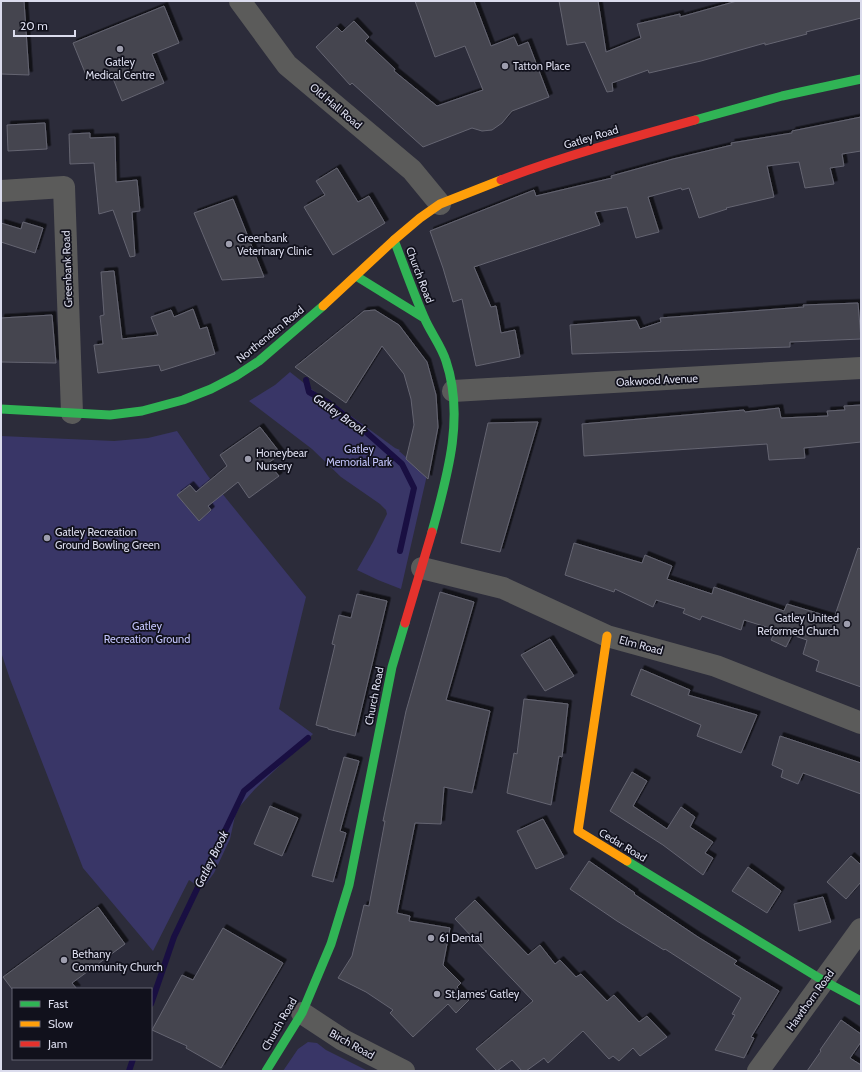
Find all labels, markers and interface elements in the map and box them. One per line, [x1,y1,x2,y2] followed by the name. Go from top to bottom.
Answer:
[14,12,75,38] scale bar
[20,18,48,33] text: 20 m
[115,44,125,54] marker: Gatley Medical Centre
[85,55,155,82] place label: Gatley Medical Centre
[513,59,570,73] place label: Tatton Place
[500,61,510,71] marker: Tatton Place
[307,80,365,132] street label: Old Hall Road
[562,122,620,152] street label: Gatley Road
[59,230,75,308] street label: Greenbank Road
[237,231,312,258] place label: Greenbank Veterinary Clinic
[224,239,234,249] marker: Greenbank Veterinary Clinic
[403,245,437,305] street label: Church Road
[233,303,307,365] street label: Northenden Road
[616,371,699,389] street label: Oakwood Avenue
[311,390,370,438] water label: Gatley Brook
[326,442,392,469] park label: Gatley Memorial Park
[256,446,308,473] place label: Honeybear Nursery
[243,454,253,464] marker: Honeybear Nursery
[55,525,160,552] place label: Gatley Recreation Ground Bowling Green
[42,533,52,543] marker: Gatley Recreation Ground Bowling Green
[757,611,839,638] place label: Gatley United Reformed Church
[104,619,190,646] park label: Gatley Recreation Ground
[842,619,852,629] marker: Gatley United Reformed Church
[618,632,664,658] street label: Elm Road
[361,666,387,726] street label: Church Road
[596,825,650,865] street label: Cedar Road
[191,827,232,890] water label: Gatley Brook
[439,931,483,945] place label: 61 Dental
[426,933,436,943] marker: 61 Dental
[72,947,163,974] place label: Bethany Community Church
[59,955,69,965] marker: Bethany Community Church
[783,967,837,1033] street label: Hawthorn Road
[445,987,520,1001] place label: St.James' Gatley
[12,988,152,1060] legend
[432,989,442,999] marker: St.James' Gatley
[258,995,300,1053] street label: Church Road
[48,996,68,1011] text: Fast
[48,1016,73,1031] text: Slow
[327,1026,377,1062] street label: Birch Road
[47,1036,67,1051] text: Jam

